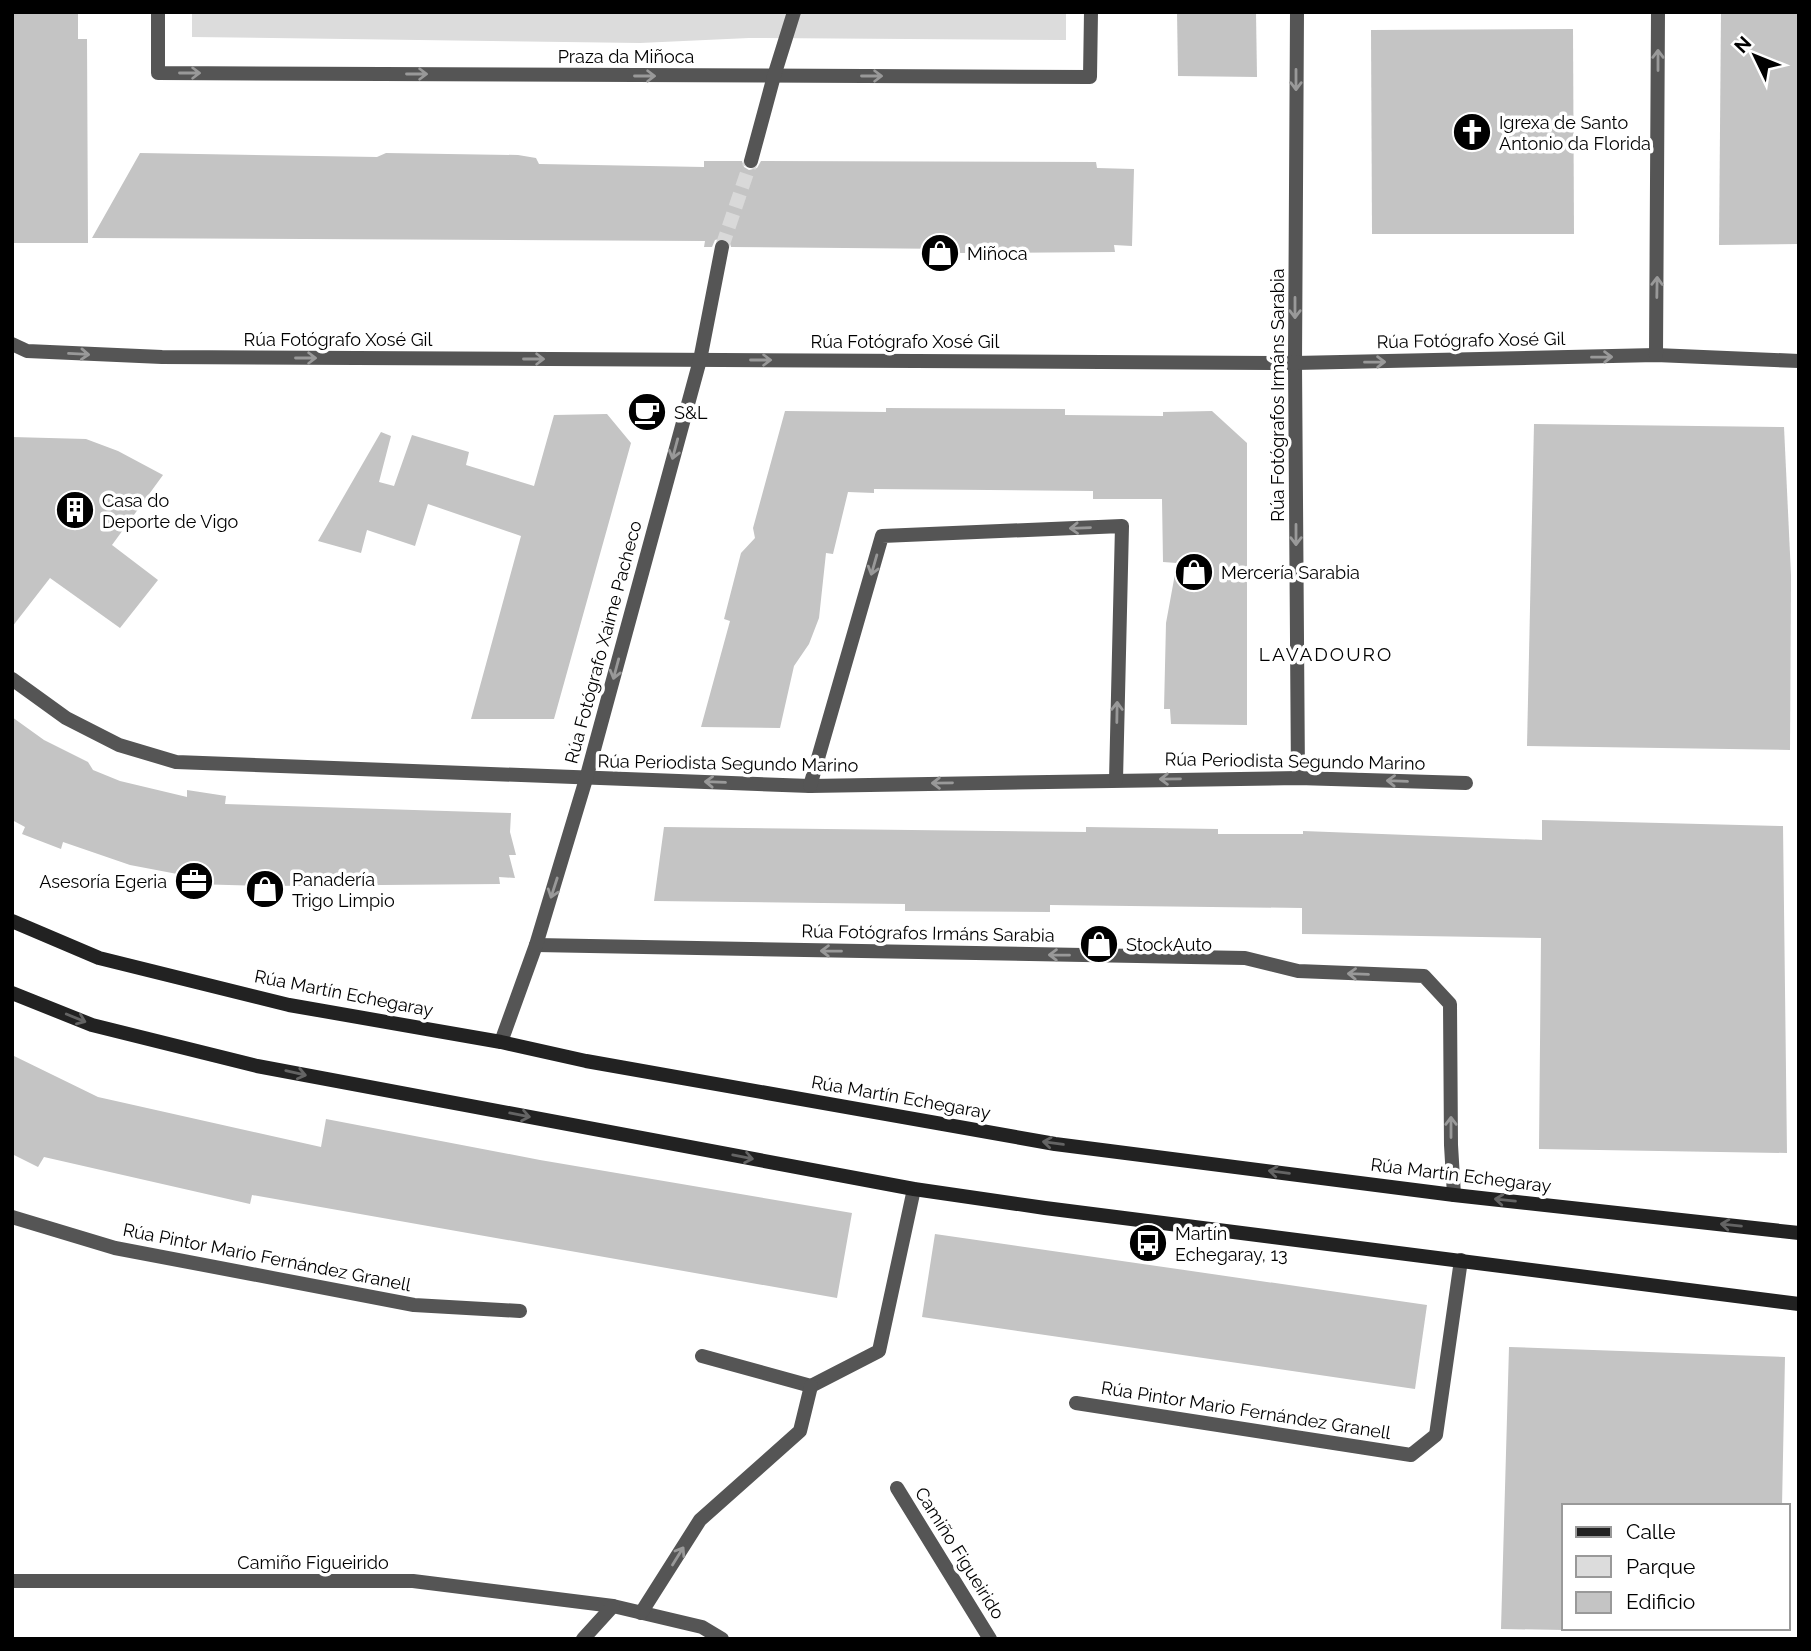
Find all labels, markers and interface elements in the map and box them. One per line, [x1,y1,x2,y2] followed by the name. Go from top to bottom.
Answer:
[1720,21,1790,91] north arrow
[1730,32,1756,57] text: N
[558,46,694,67] street label: Praza da Miñoca
[1651,49,1665,72] one-way arrow
[178,66,201,80] one-way arrow
[406,68,429,81] one-way arrow
[633,69,656,83] one-way arrow
[861,69,884,83] one-way arrow
[1289,69,1303,92] one-way arrow
[1451,111,1493,153] church icon: Igrexa de Santo Antonio da Florida
[1499,112,1651,154] place label: Igrexa de Santo Antonio da Florida
[919,232,961,274] shop icon: Miñoca
[967,243,1028,264] place label: Miñoca
[1267,268,1288,522] street label: Rúa Fotógrafos Irmáns Sarabia
[1650,276,1664,299] one-way arrow
[1288,296,1302,319] one-way arrow
[1376,328,1566,352] street label: Rúa Fotógrafo Xosé Gil
[244,329,432,350] street label: Rúa Fotógrafo Xosé Gil
[811,331,999,352] street label: Rúa Fotógrafo Xosé Gil
[67,347,90,360] one-way arrow
[1591,350,1614,363] one-way arrow
[294,351,317,365] one-way arrow
[522,352,545,366] one-way arrow
[749,353,772,367] one-way arrow
[1363,355,1386,368] one-way arrow
[626,391,668,433] cafe icon: S&L
[674,402,708,423] place label: S&L
[667,438,680,460] one-way arrow
[54,489,96,531] building icon: Casa do Deporte de Vigo
[102,490,239,532] place label: Casa do Deporte de Vigo
[560,518,646,766] street label: Rúa Fotógrafo Xaime Pacheco
[1068,522,1091,535] one-way arrow
[1289,524,1303,547] one-way arrow
[1173,551,1215,593] shop icon: Mercería Sarabia
[867,553,880,576] one-way arrow
[1221,562,1360,583] place label: Mercería Sarabia
[1259,643,1393,665] district label: LAVADOURO
[609,657,622,680] one-way arrow
[1111,700,1124,723] one-way arrow
[1164,748,1426,774] street label: Rúa Periodista Segundo Marino
[597,750,859,776] street label: Rúa Periodista Segundo Marino
[1159,772,1182,786] one-way arrow
[1386,774,1409,788] one-way arrow
[704,775,727,788] one-way arrow
[931,777,954,790] one-way arrow
[173,860,215,902] office icon: Asesoría Egeria
[244,868,286,910] shop icon: Panadería Trigo Limpio
[292,869,395,911] place label: Panadería Trigo Limpio
[39,871,167,892] place label: Asesoría Egeria
[547,876,559,898] one-way arrow
[801,920,1055,946] street label: Rúa Fotógrafos Irmáns Sarabia
[1078,923,1120,965] shop icon: StockAuto
[1126,934,1212,955] place label: StockAuto
[820,944,843,958] one-way arrow
[1047,948,1070,961] one-way arrow
[253,965,435,1021] street label: Rúa Martín Echegaray
[1347,967,1370,980] one-way arrow
[64,1013,86,1026] one-way arrow
[284,1067,307,1080] one-way arrow
[810,1071,993,1123] street label: Rúa Martín Echegaray
[508,1109,531,1123] one-way arrow
[1444,1116,1458,1139] one-way arrow
[1043,1136,1065,1149] one-way arrow
[731,1151,754,1165] one-way arrow
[1370,1154,1553,1197] street label: Rúa Martín Echegaray
[1268,1166,1291,1179] one-way arrow
[1494,1194,1517,1207] one-way arrow
[1720,1218,1743,1231] one-way arrow
[121,1219,413,1295] street label: Rúa Pintor Mario Fernández Granell
[1127,1222,1169,1264] bus stop icon: Martín Echegaray, 13
[1175,1223,1288,1265] place label: Martín Echegaray, 13
[1100,1377,1392,1443] street label: Rúa Pintor Mario Fernández Granell
[911,1483,1009,1623] street label: Camiño Figueirido
[1562,1504,1790,1630] legend
[1626,1519,1676,1544] text: Calle
[671,1546,685,1566] one-way arrow
[237,1552,389,1573] street label: Camiño Figueirido
[1626,1554,1695,1579] text: Parque
[1626,1589,1695,1614] text: Edificio

